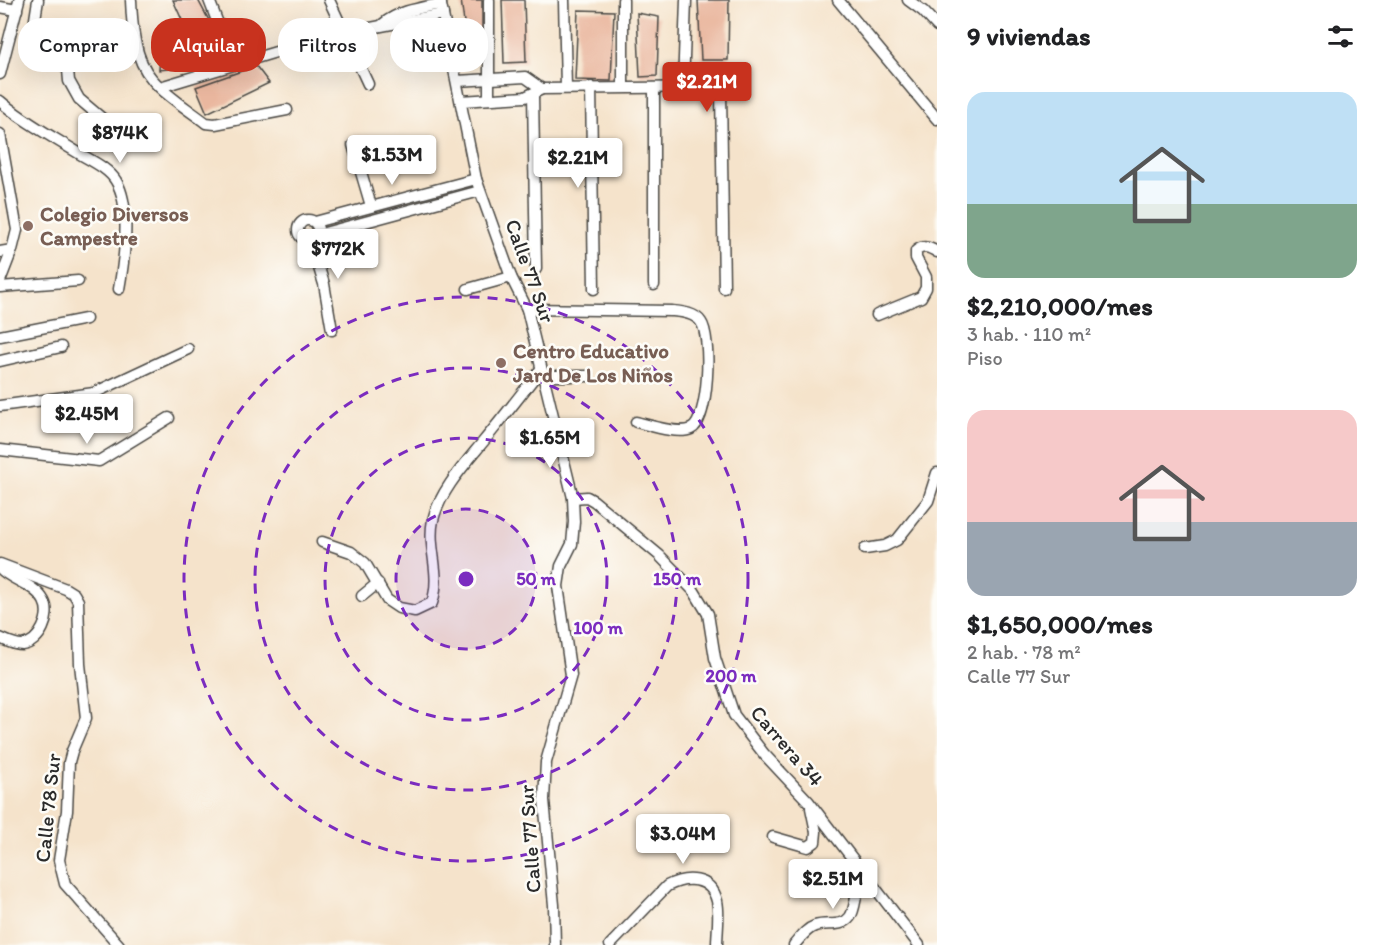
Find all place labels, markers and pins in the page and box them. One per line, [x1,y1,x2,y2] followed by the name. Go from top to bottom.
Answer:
[658,62,756,113] pin: $2.21M
[78,113,162,164] pin: $874K
[343,135,441,186] pin: $1.53M
[529,138,627,189] pin: $2.21M
[40,201,189,251] place label: Colegio Diversos Campestre
[21,219,35,233] marker: Colegio Diversos Campestre
[296,229,380,280] pin: $772K
[512,338,673,387] place label: Centro Educativo Jard De Los Niños
[494,356,508,370] marker: Centro Educativo Jard De Los Niños
[38,394,136,445] pin: $2.45M
[501,418,599,469] pin: $1.65M
[456,569,476,589] centre of rings
[634,814,732,865] pin: $3.04M
[784,859,882,910] pin: $2.51M

